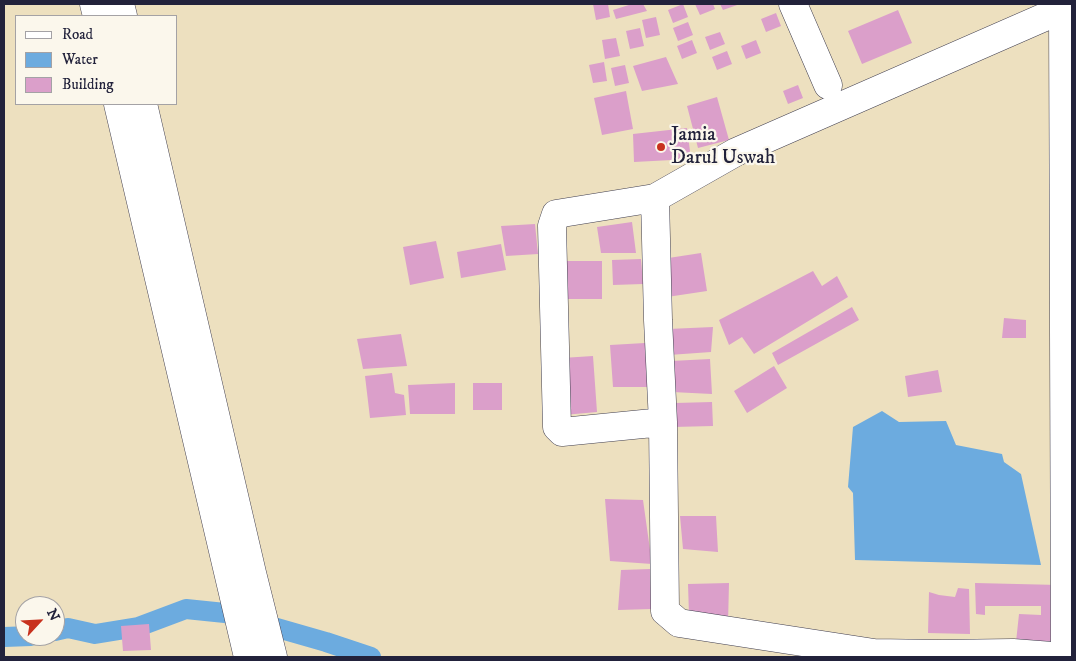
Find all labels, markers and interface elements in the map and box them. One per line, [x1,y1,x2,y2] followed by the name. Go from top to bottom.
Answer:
[15,15,178,105] legend
[62,25,93,44] text: Road
[62,50,98,69] text: Water
[62,75,114,94] text: Building
[671,124,775,171] place label: Jamia Darul Uswah
[655,141,667,153] marker: Jamia Darul Uswah
[15,596,65,646] north arrow
[42,606,63,624] text: N

